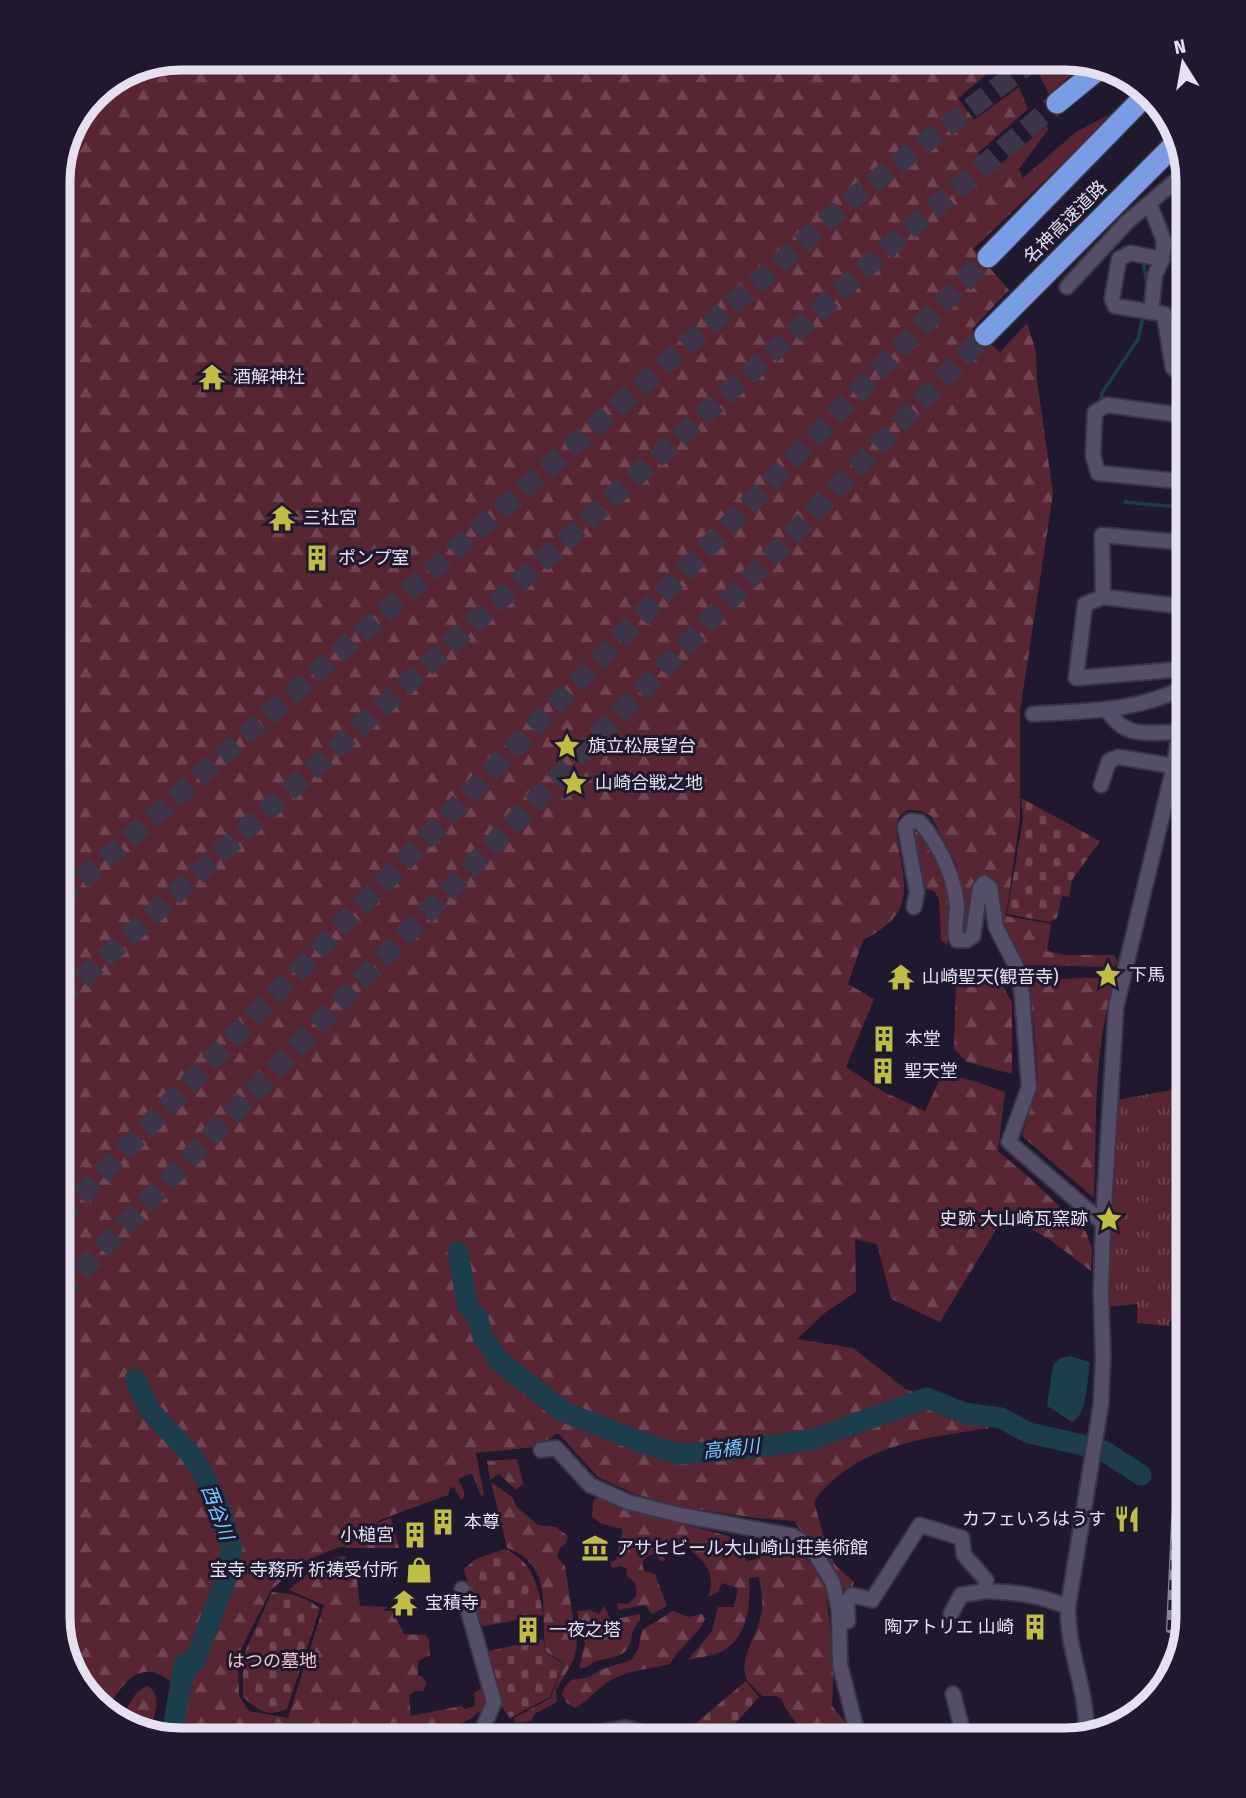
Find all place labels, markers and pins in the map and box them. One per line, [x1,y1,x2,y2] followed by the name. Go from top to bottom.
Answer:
[197,362,227,392] temple icon: 酒解神社
[233,366,305,388] place label: 酒解神社
[267,503,297,533] temple icon: 三社宮
[303,507,357,529] place label: 三社宮
[302,543,332,573] building icon: ポンプ室
[338,547,409,569] place label: ポンプ室
[552,731,582,761] place icon: 旗立松展望台
[588,735,696,757] place label: 旗立松展望台
[559,768,589,798] place icon: 山崎合戦之地
[595,772,703,794] place label: 山崎合戦之地
[1093,960,1123,990] place icon: 下馬
[886,962,916,992] temple icon: 山崎聖天(観音寺)
[1129,964,1165,986] place label: 下馬
[922,966,1059,988] place label: 山崎聖天(観音寺)
[869,1024,899,1054] building icon: 本堂
[905,1028,941,1050] place label: 本堂
[868,1056,898,1086] building icon: 聖天堂
[904,1060,958,1082] place label: 聖天堂
[1094,1204,1124,1234] place icon: 史跡 大山崎瓦窯跡
[940,1208,1088,1230] place label: 史跡 大山崎瓦窯跡
[1112,1504,1142,1534] restaurant icon: カフェいろはうす
[428,1507,458,1537] building icon: 本尊
[962,1508,1106,1530] place label: カフェいろはうす
[464,1511,500,1533] place label: 本尊
[400,1520,430,1550] building icon: 小槌宮
[340,1524,394,1546] place label: 小槌宮
[580,1533,610,1563] museum icon: アサヒビール大山崎山荘美術館
[616,1537,868,1559] place label: アサヒビール大山崎山荘美術館
[404,1555,434,1585] shop icon: 宝寺 寺務所 祈祷受付所
[210,1559,398,1581] place label: 宝寺 寺務所 祈祷受付所
[389,1588,419,1618] temple icon: 宝積寺
[425,1592,479,1614] place label: 宝積寺
[1020,1612,1050,1642] building icon: 陶アトリエ 山崎
[513,1615,543,1645] building icon: 一夜之塔
[884,1616,1014,1638] place label: 陶アトリエ 山崎
[549,1619,621,1641] place label: 一夜之塔

